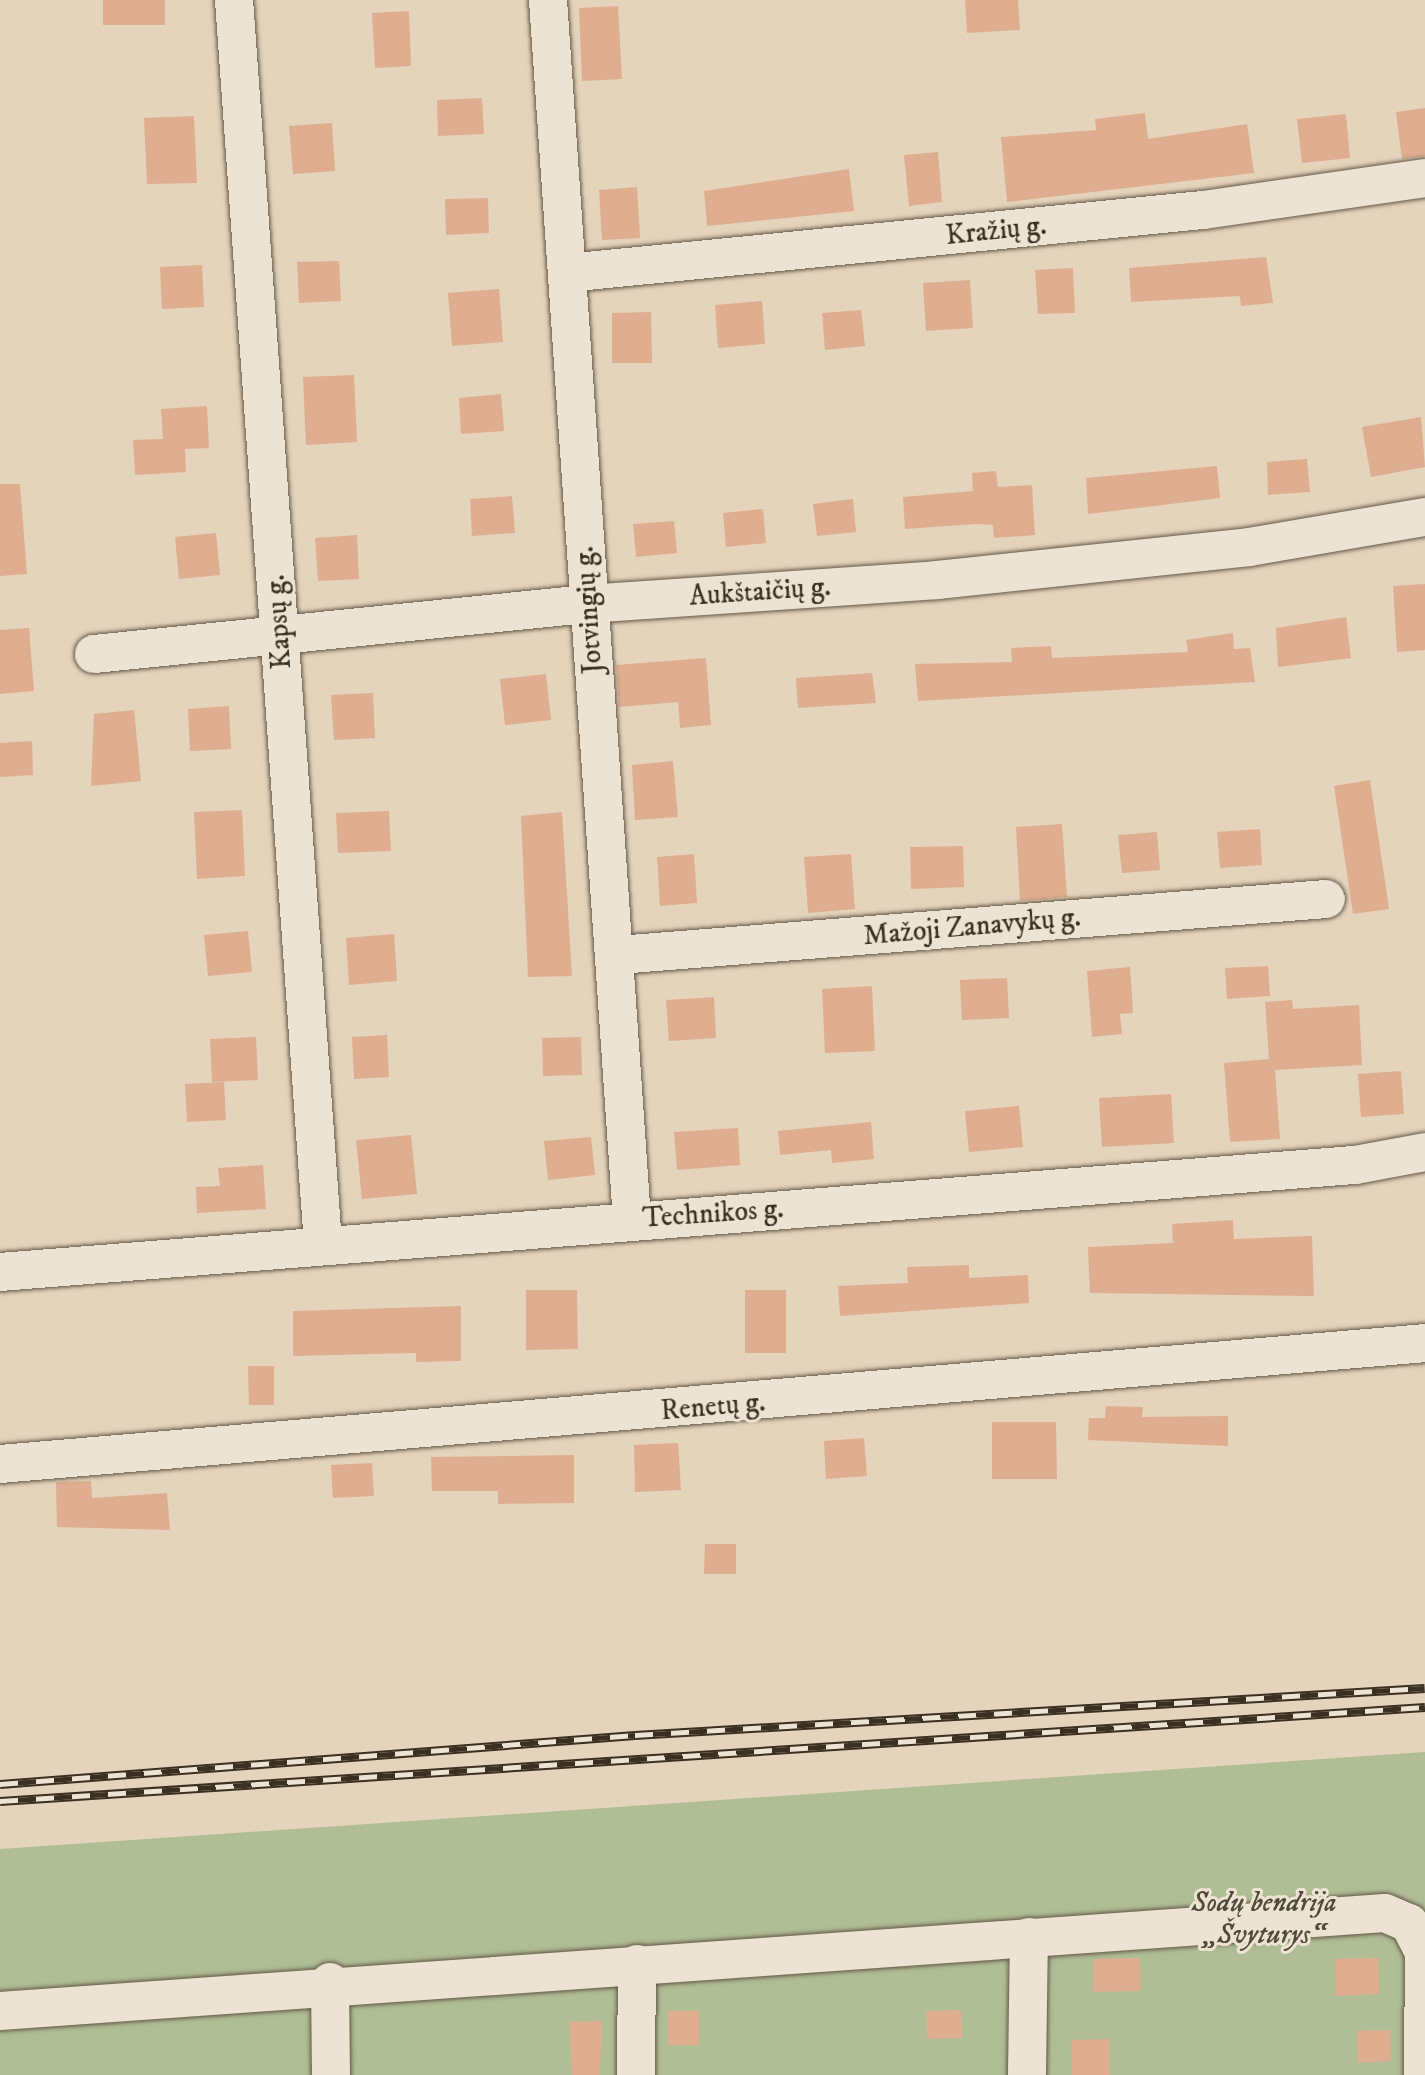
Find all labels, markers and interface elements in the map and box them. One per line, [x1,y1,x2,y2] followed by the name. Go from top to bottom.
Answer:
[944,209,1048,253] street label: Kražių g.
[568,545,610,675] street label: Jotvingių g.
[688,570,832,614] street label: Aukštaičių g.
[259,574,299,670] street label: Kapsų g.
[862,901,1082,953] street label: Mažoji Zanavykų g.
[641,1192,785,1236] street label: Technikos g.
[659,1386,767,1428] street label: Renetų g.
[1191,1886,1337,1952] park label: Sodų bendrija „Švyturys“

